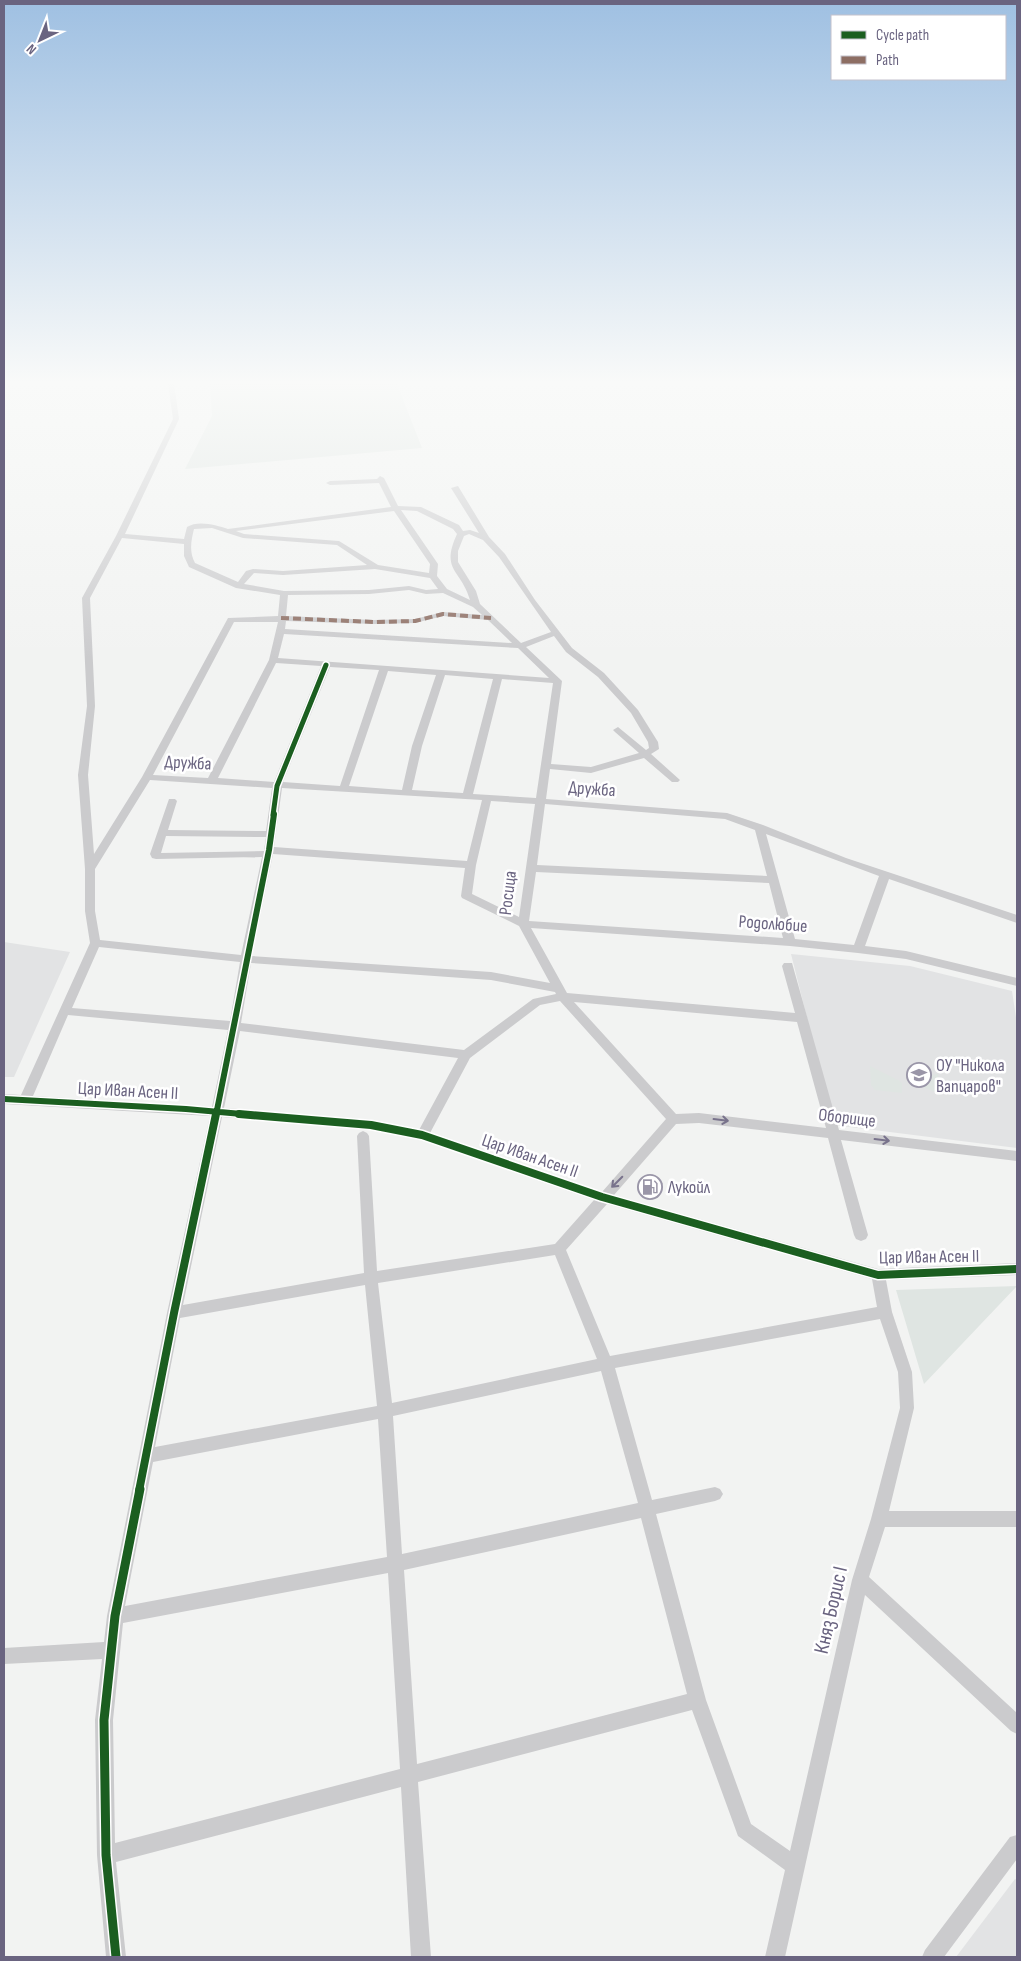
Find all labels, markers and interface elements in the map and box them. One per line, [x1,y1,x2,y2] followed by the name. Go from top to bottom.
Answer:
[15,15,65,65] north arrow
[831,15,1006,80] legend
[876,26,929,45] text: Cycle path
[23,40,40,58] text: N
[876,51,899,70] text: Path
[164,751,212,775] street label: Дружба
[568,777,616,801] street label: Дружба
[495,870,521,916] street label: Росица
[738,911,808,937] street label: Родолюбие
[936,1055,1005,1097] place label: ОУ "Никола Вапцаров"
[906,1062,932,1088] school or university icon: ОУ "Никола Вапцаров"
[77,1078,179,1104] street label: Цар Иван Асен II
[817,1104,877,1132] street label: Оборище
[713,1115,729,1125] one-way arrow
[479,1130,581,1182] street label: Цар Иван Асен II
[874,1135,890,1145] one-way arrow
[637,1174,663,1200] fuel station icon: Лукойл
[611,1176,623,1189] one-way arrow
[667,1177,711,1198] place label: Лукойл
[879,1246,979,1268] street label: Цар Иван Асен II
[809,1564,853,1656] street label: Княз Борис I

